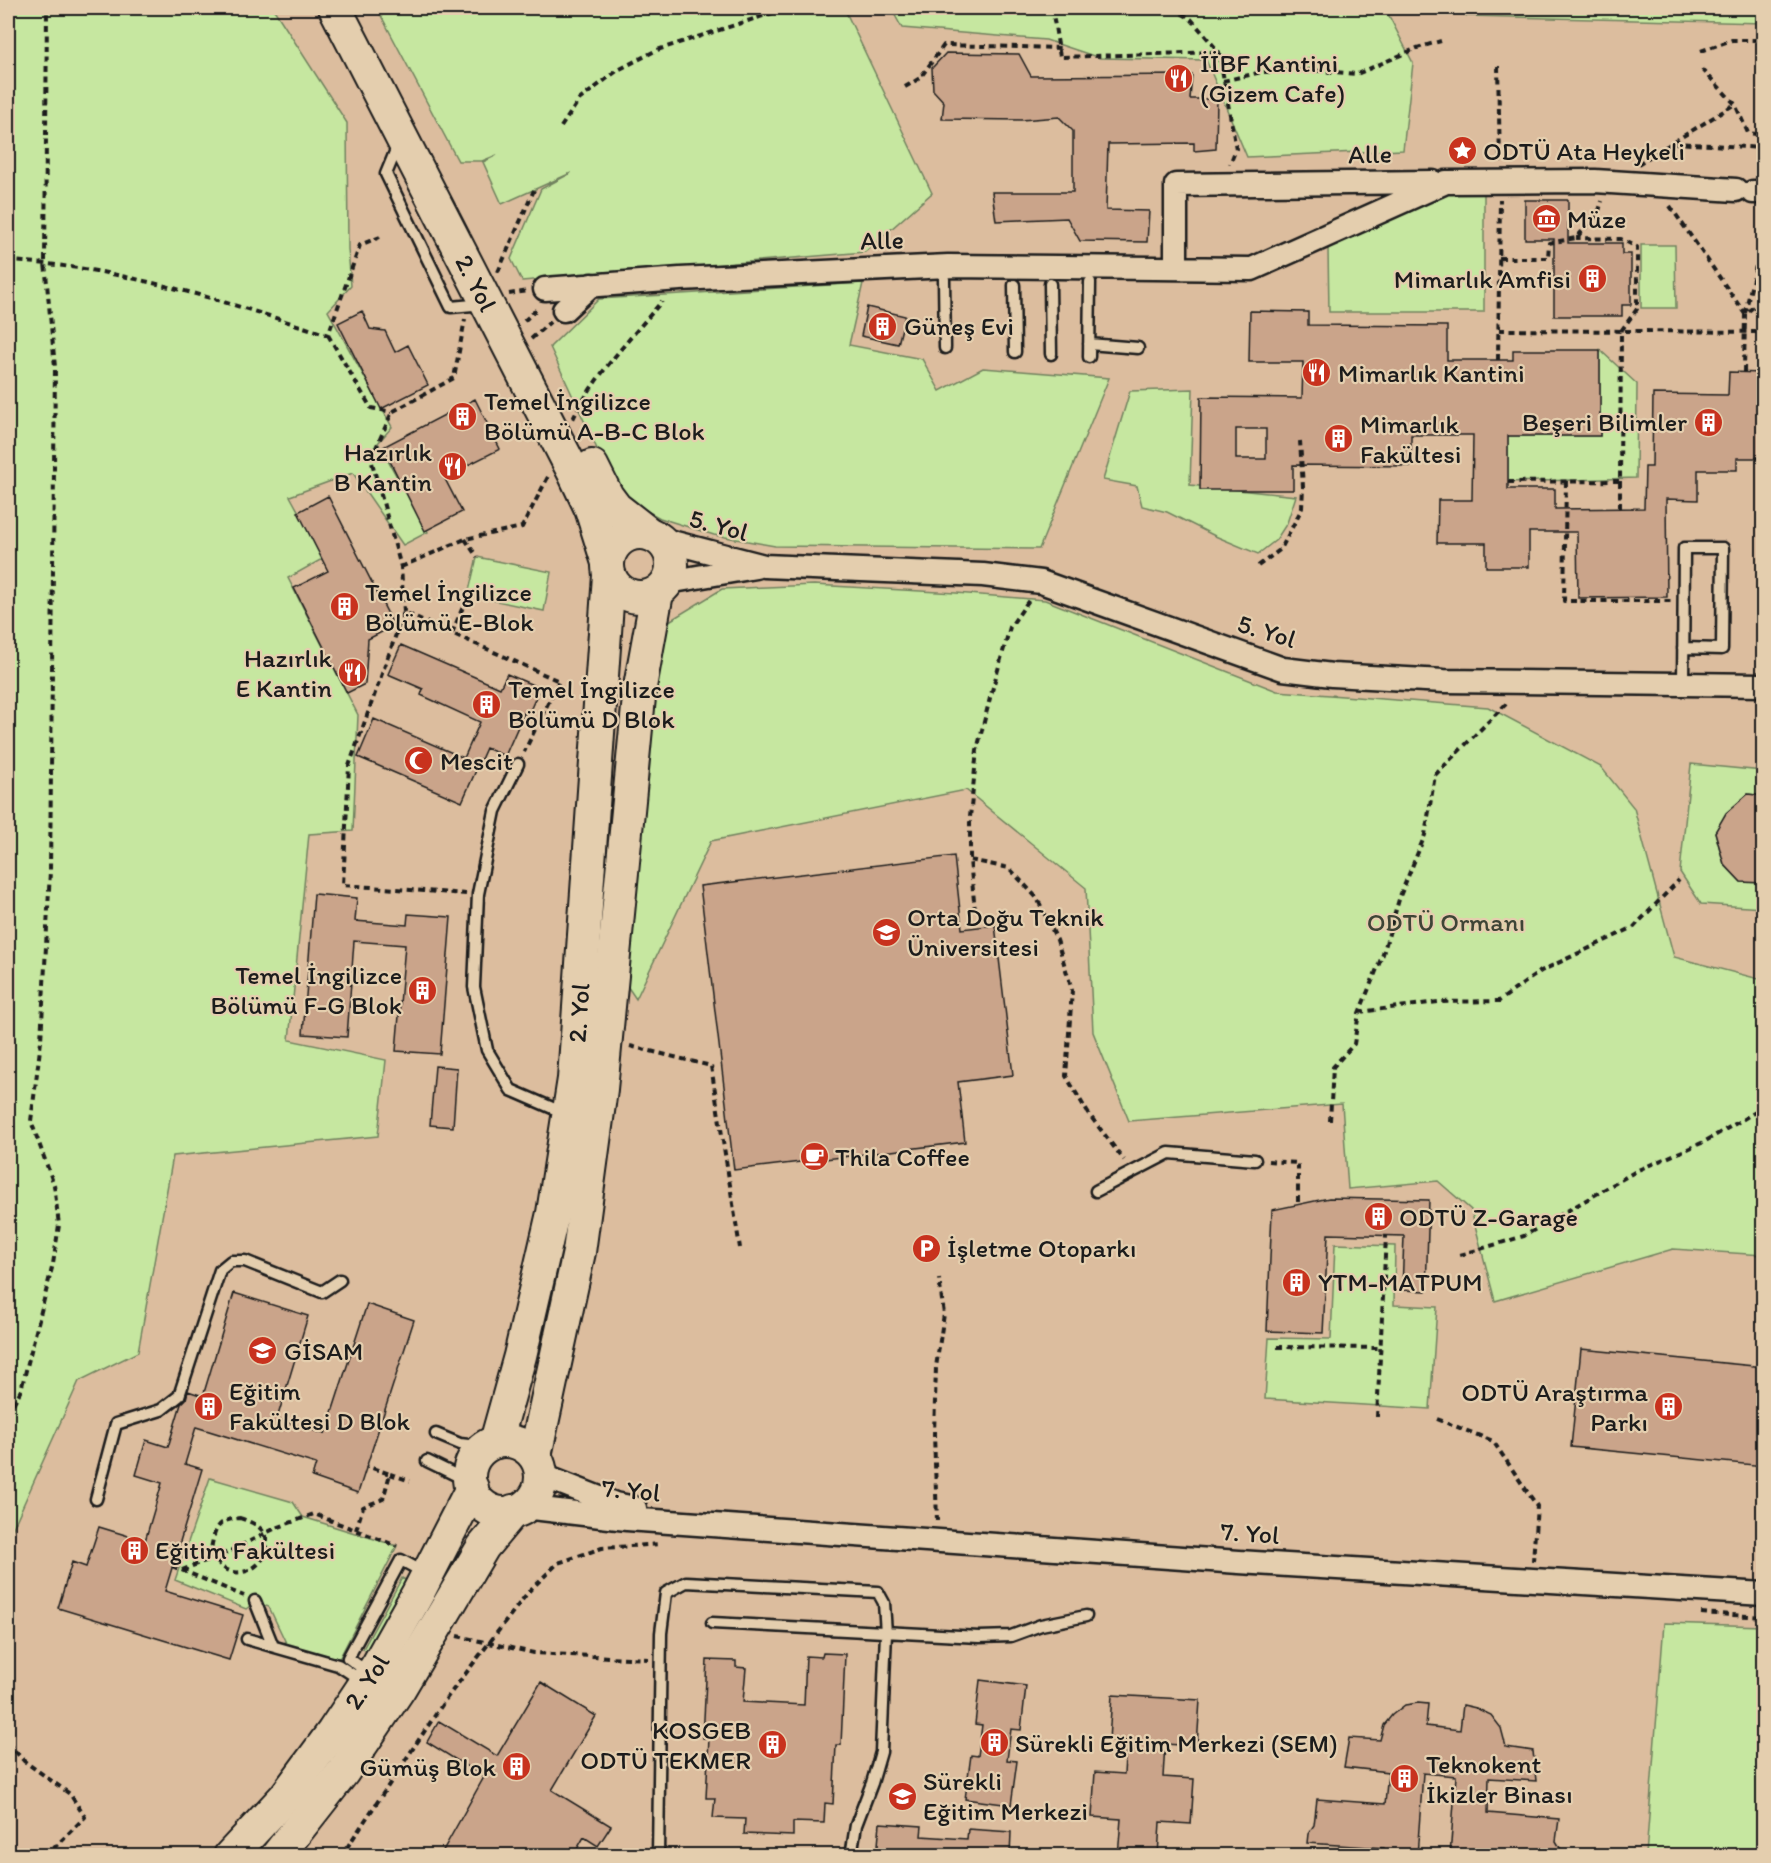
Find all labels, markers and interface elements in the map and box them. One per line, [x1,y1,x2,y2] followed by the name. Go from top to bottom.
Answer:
[1200,47,1345,109] place label: İİBF Kantini (Gizem Cafe)
[1163,62,1195,94] restaurant icon: İİBF Kantini (Gizem Cafe)
[1446,135,1478,167] place icon: ODTÜ Ata Heykeli
[1483,135,1685,167] place label: ODTÜ Ata Heykeli
[1348,138,1392,170] street label: Alle
[1530,203,1562,235] museum icon: Müze
[1567,203,1626,235] place label: Müze
[860,223,904,257] street label: Alle
[448,249,504,317] street label: 2. Yol
[1394,263,1571,295] place label: Mimarlık Amfisi
[1576,263,1608,295] building icon: Mimarlık Amfisi
[867,310,899,342] building icon: Güneş Evi
[904,310,1014,342] place label: Güneş Evi
[1301,357,1333,389] restaurant icon: Mimarlık Kantini
[1338,357,1525,389] place label: Mimarlık Kantini
[484,385,705,447] place label: Temel İngilizce Bölümü A-B-C Blok
[447,400,479,432] building icon: Temel İngilizce Bölümü A-B-C Blok
[1522,406,1687,438] place label: Beşeri Bilimler
[1692,406,1724,438] building icon: Beşeri Bilimler
[1360,408,1461,470] place label: Mimarlık Fakültesi
[1323,423,1355,455] building icon: Mimarlık Fakültesi
[334,436,433,498] place label: Hazırlık B Kantin
[437,451,469,483] restaurant icon: Hazırlık B Kantin
[686,502,752,548] street label: 5. Yol
[365,576,534,638] place label: Temel İngilizce Bölümü E-Blok
[328,591,360,623] building icon: Temel İngilizce Bölümü E-Blok
[1234,607,1300,655] street label: 5. Yol
[236,642,333,704] place label: Hazırlık E Kantin
[337,657,369,689] restaurant icon: Hazırlık E Kantin
[508,673,675,735] place label: Temel İngilizce Bölümü D Blok
[471,688,503,720] building icon: Temel İngilizce Bölümü D Blok
[403,745,435,777] mosque icon: Mescit
[440,745,513,777] place label: Mescit
[907,901,1104,963] place label: Orta Doğu Teknik Üniversitesi
[1367,906,1525,938] park label: ODTÜ Ormanı
[870,916,902,948] school or university icon: Orta Doğu Teknik Üniversitesi
[210,959,402,1021] place label: Temel İngilizce Bölümü F-G Blok
[407,974,439,1006] building icon: Temel İngilizce Bölümü F-G Blok
[561,982,597,1044] street label: 2. Yol
[798,1141,830,1173] cafe icon: Thila Coffee
[835,1141,970,1173] place label: Thila Coffee
[1362,1201,1394,1233] building icon: ODTÜ Z-Garage
[1399,1201,1578,1233] place label: ODTÜ Z-Garage
[910,1232,942,1264] parking icon: İşletme Otoparkı
[947,1232,1136,1264] place label: İşletme Otoparkı
[1281,1266,1313,1298] building icon: YTM-MATPUM
[1318,1266,1483,1298] place label: YTM-MATPUM
[247,1335,279,1367] school or university icon: GİSAM
[284,1335,363,1367] place label: GİSAM
[229,1375,410,1437] place label: Eğitim Fakültesi D Blok
[1461,1376,1648,1438] place label: ODTÜ Araştırma Parkı
[192,1390,224,1422] building icon: Eğitim Fakültesi D Blok
[1653,1391,1685,1423] building icon: ODTÜ Araştırma Parkı
[600,1471,662,1509] street label: 7. Yol
[1220,1515,1280,1551] street label: 7. Yol
[118,1534,150,1566] building icon: Eğitim Fakültesi
[155,1534,335,1566] place label: Eğitim Fakültesi
[337,1649,396,1715] street label: 2. Yol
[580,1714,751,1776] place label: KOSGEB ODTÜ TEKMER
[978,1727,1010,1759] building icon: Sürekli Eğitim Merkezi (SEM)
[1015,1727,1338,1759] place label: Sürekli Eğitim Merkezi (SEM)
[756,1729,788,1761] building icon: KOSGEB ODTÜ TEKMER
[1426,1748,1573,1810] place label: Teknokent İkizler Binası
[359,1751,497,1783] place label: Gümüş Blok
[501,1751,533,1783] building icon: Gümüş Blok
[1389,1763,1421,1795] building icon: Teknokent İkizler Binası
[923,1765,1088,1827] place label: Sürekli Eğitim Merkezi
[886,1780,918,1812] school or university icon: Sürekli Eğitim Merkezi

